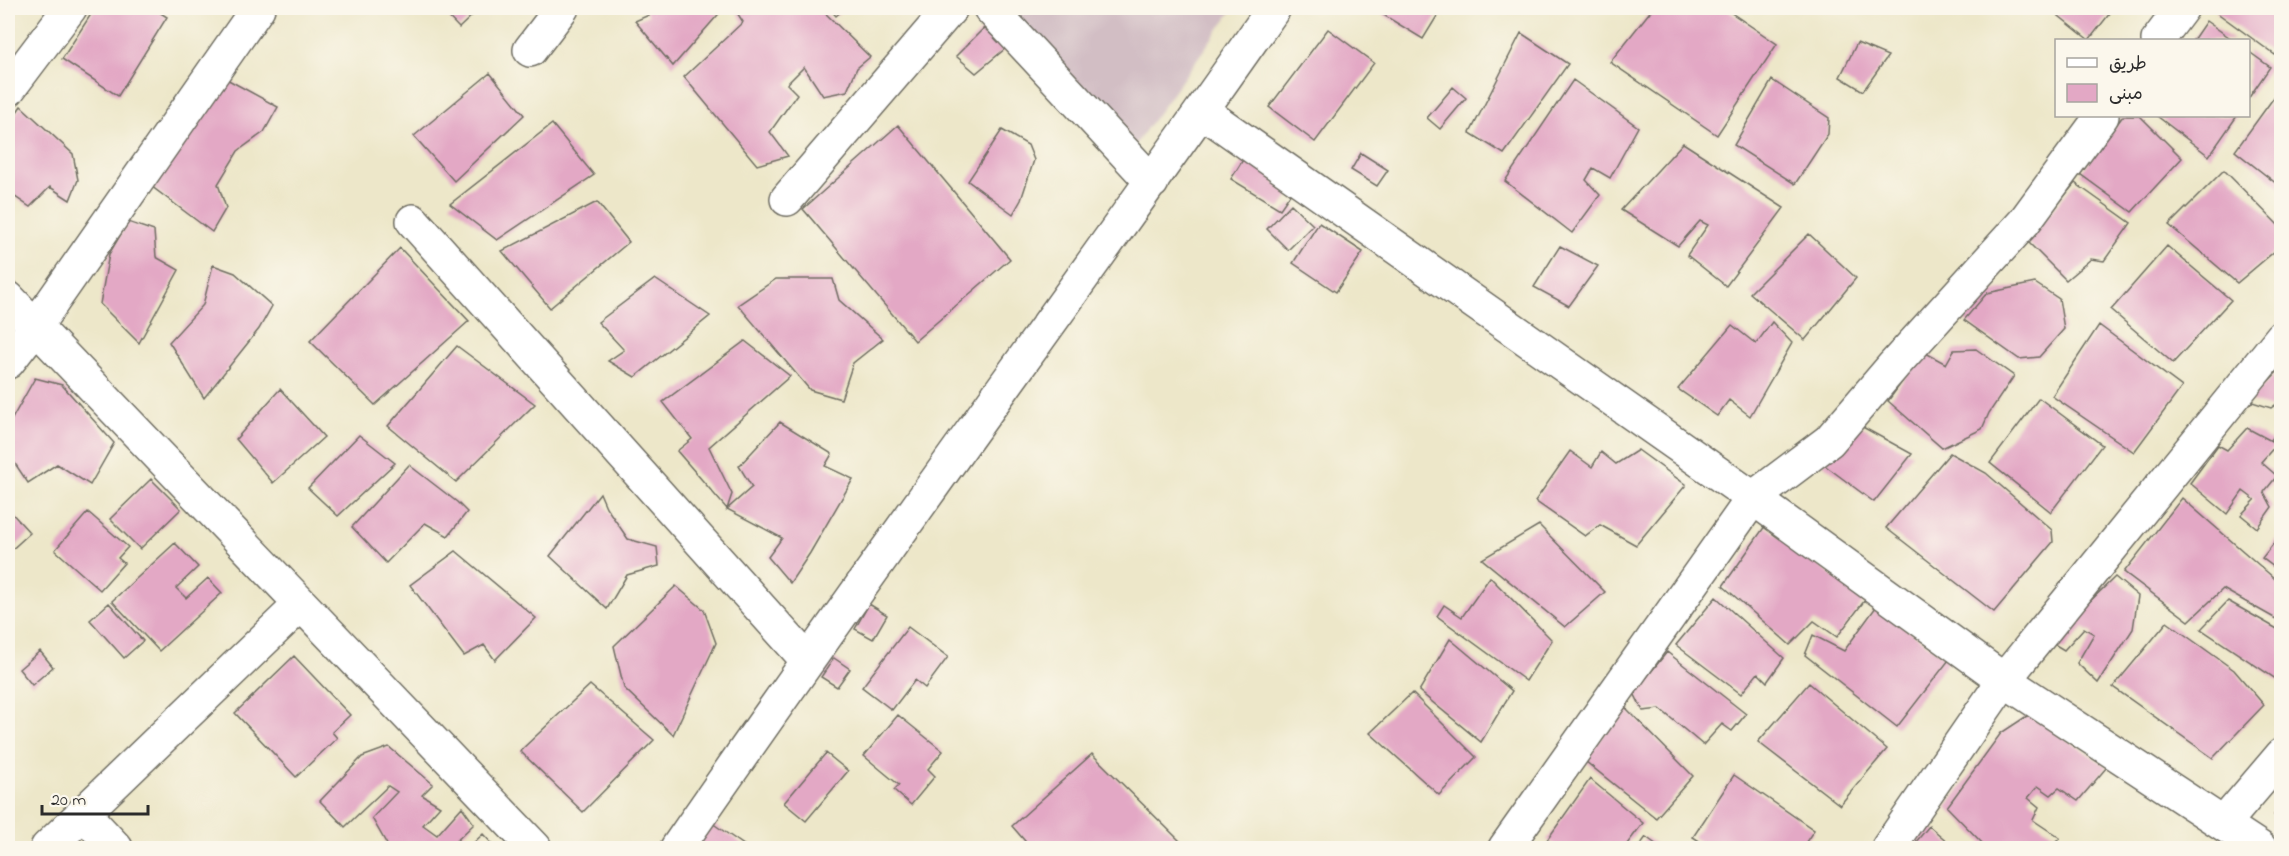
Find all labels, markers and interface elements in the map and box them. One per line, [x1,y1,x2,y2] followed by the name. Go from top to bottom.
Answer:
[2055,39,2250,117] legend
[2109,52,2147,78] text: طريق
[2109,82,2143,108] text: مبنى
[42,778,148,816] scale bar
[51,788,86,814] text: 20 m

